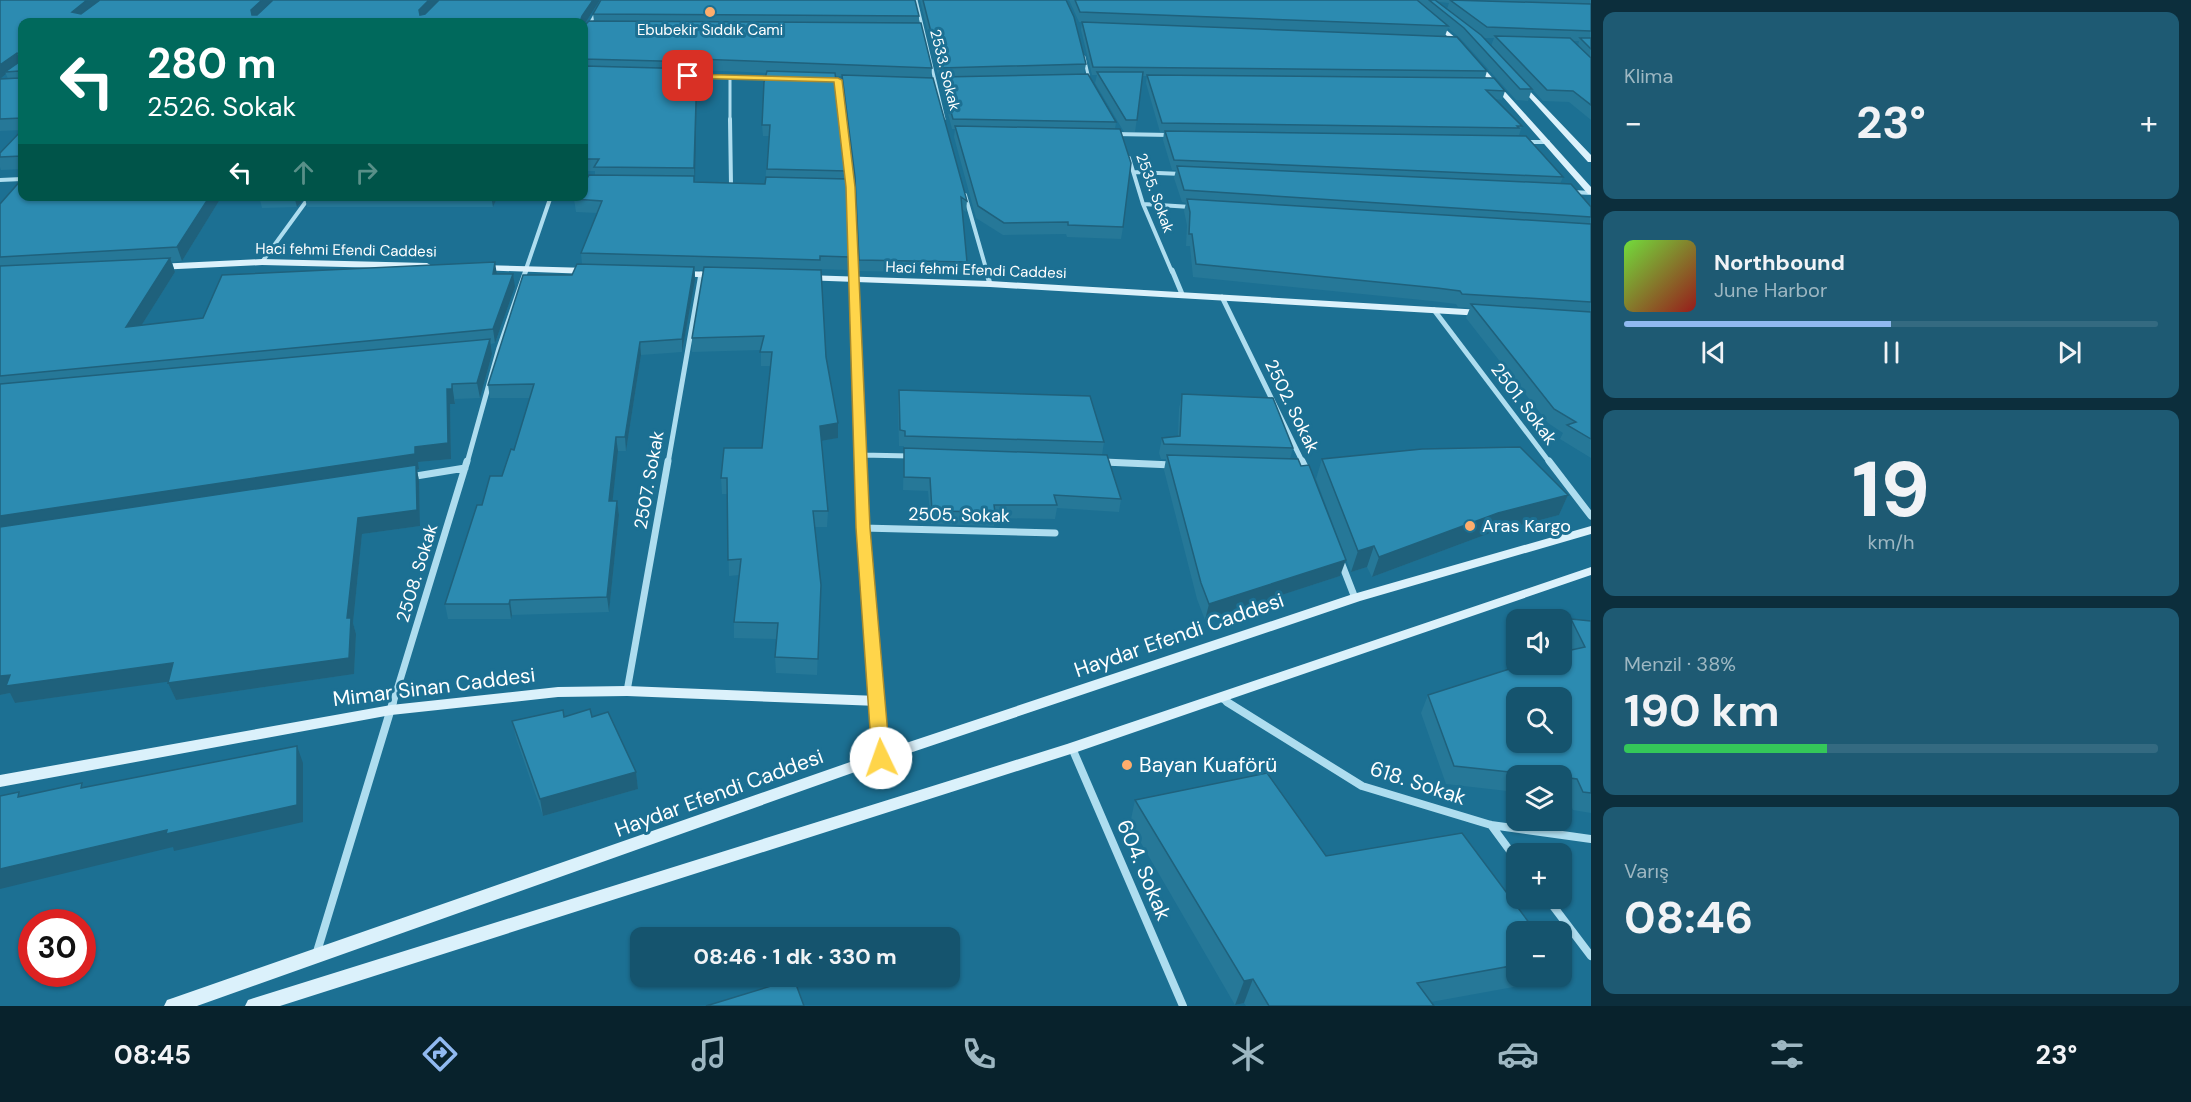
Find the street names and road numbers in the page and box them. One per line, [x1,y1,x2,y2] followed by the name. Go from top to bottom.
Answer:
[925,27,965,113] street label: 2533. Sokak
[1131,150,1179,236] street label: 2535. Sokak
[255,238,437,262] street label: Haci fehmi Efendi Caddesi
[885,257,1067,283] street label: Haci fehmi Efendi Caddesi
[1259,355,1325,457] street label: 2502. Sokak
[1485,358,1563,450] street label: 2501. Sokak
[629,429,669,531] street label: 2507. Sokak
[908,502,1010,528] street label: 2505. Sokak
[391,521,443,625] street label: 2508. Sokak
[1070,586,1288,684] street label: Haydar Efendi Caddesi
[331,661,537,713] street label: Mimar Sinan Caddesi
[611,742,827,844] street label: Haydar Efendi Caddesi
[1366,754,1470,812] street label: 618. Sokak
[1110,815,1178,925] street label: 604. Sokak

